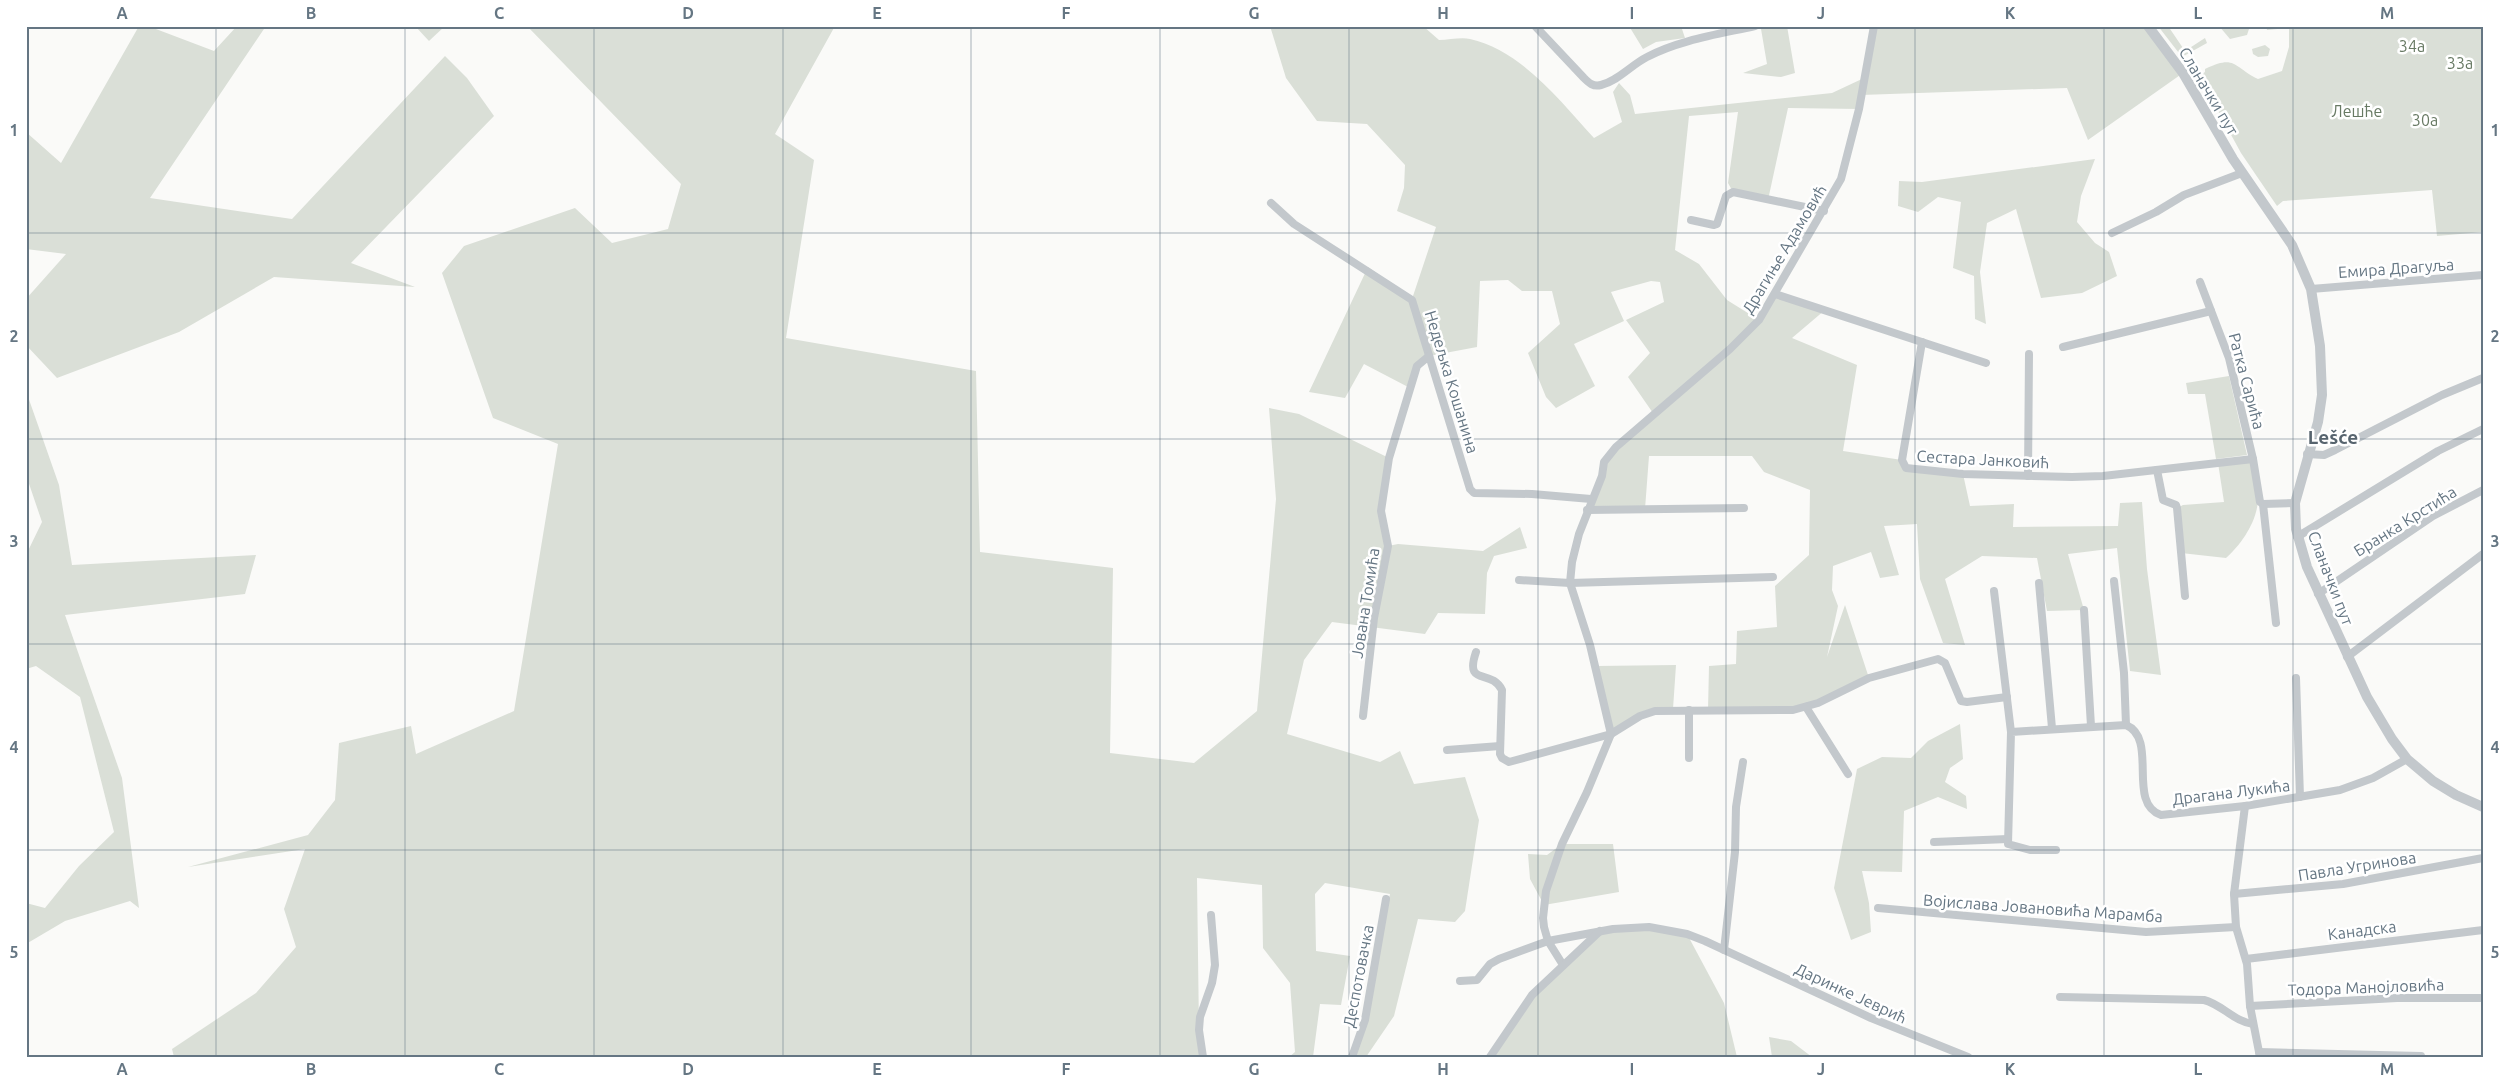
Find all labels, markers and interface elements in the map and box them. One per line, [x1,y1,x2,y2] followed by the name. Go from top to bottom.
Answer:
[116,4,128,22] text: A
[306,4,316,22] text: B
[494,4,504,22] text: C
[682,4,694,22] text: D
[872,4,882,22] text: E
[1062,4,1071,22] text: F
[1248,4,1260,22] text: G
[1437,4,1449,22] text: H
[1630,4,1634,22] text: I
[1817,4,1825,22] text: J
[2005,4,2016,22] text: K
[2194,4,2203,22] text: L
[2380,4,2394,22] text: M
[2399,37,2425,55] park label: 34a
[2176,44,2242,138] street label: Сланачки пут
[2447,54,2473,72] park label: 33a
[2332,102,2382,120] park label: Лешће
[2412,111,2438,129] park label: 30a
[9,121,19,139] text: 1
[2490,121,2500,139] text: 1
[1738,181,1830,317] street label: Драгиње Адамовић
[2337,255,2455,281] street label: Емира Драгуља
[1422,308,1482,456] street label: Недељка Кошанина
[9,327,19,345] text: 2
[2490,327,2500,345] text: 2
[2225,331,2269,431] street label: Ратка Сарића
[2308,426,2358,448] district label: Lešće
[1916,447,2050,471] street label: Сестара Јанковић
[2350,482,2460,560] street label: Бранка Крстића
[2305,528,2357,628] street label: Сланачки пут
[9,532,19,550] text: 3
[2490,532,2500,550] text: 3
[1347,547,1383,659] street label: Јована Томића
[9,738,19,756] text: 4
[2490,738,2500,756] text: 4
[2171,776,2291,808] street label: Драгана Лукића
[2297,848,2417,884] street label: Павла Угринова
[1923,891,2163,925] street label: Војислава Јовановића Марамба
[2327,917,2397,943] street label: Канадска
[1339,923,1377,1029] street label: Деспотовачка
[9,943,19,961] text: 5
[2490,943,2500,961] text: 5
[1792,959,1910,1027] street label: Даринке Јеврић
[2287,975,2445,999] street label: Тодора Манојловића
[116,1060,128,1078] text: A
[306,1060,316,1078] text: B
[494,1060,504,1078] text: C
[682,1060,694,1078] text: D
[872,1060,882,1078] text: E
[1062,1060,1071,1078] text: F
[1248,1060,1260,1078] text: G
[1437,1060,1449,1078] text: H
[1630,1060,1634,1078] text: I
[1817,1060,1825,1078] text: J
[2005,1060,2016,1078] text: K
[2194,1060,2203,1078] text: L
[2380,1060,2394,1078] text: M

